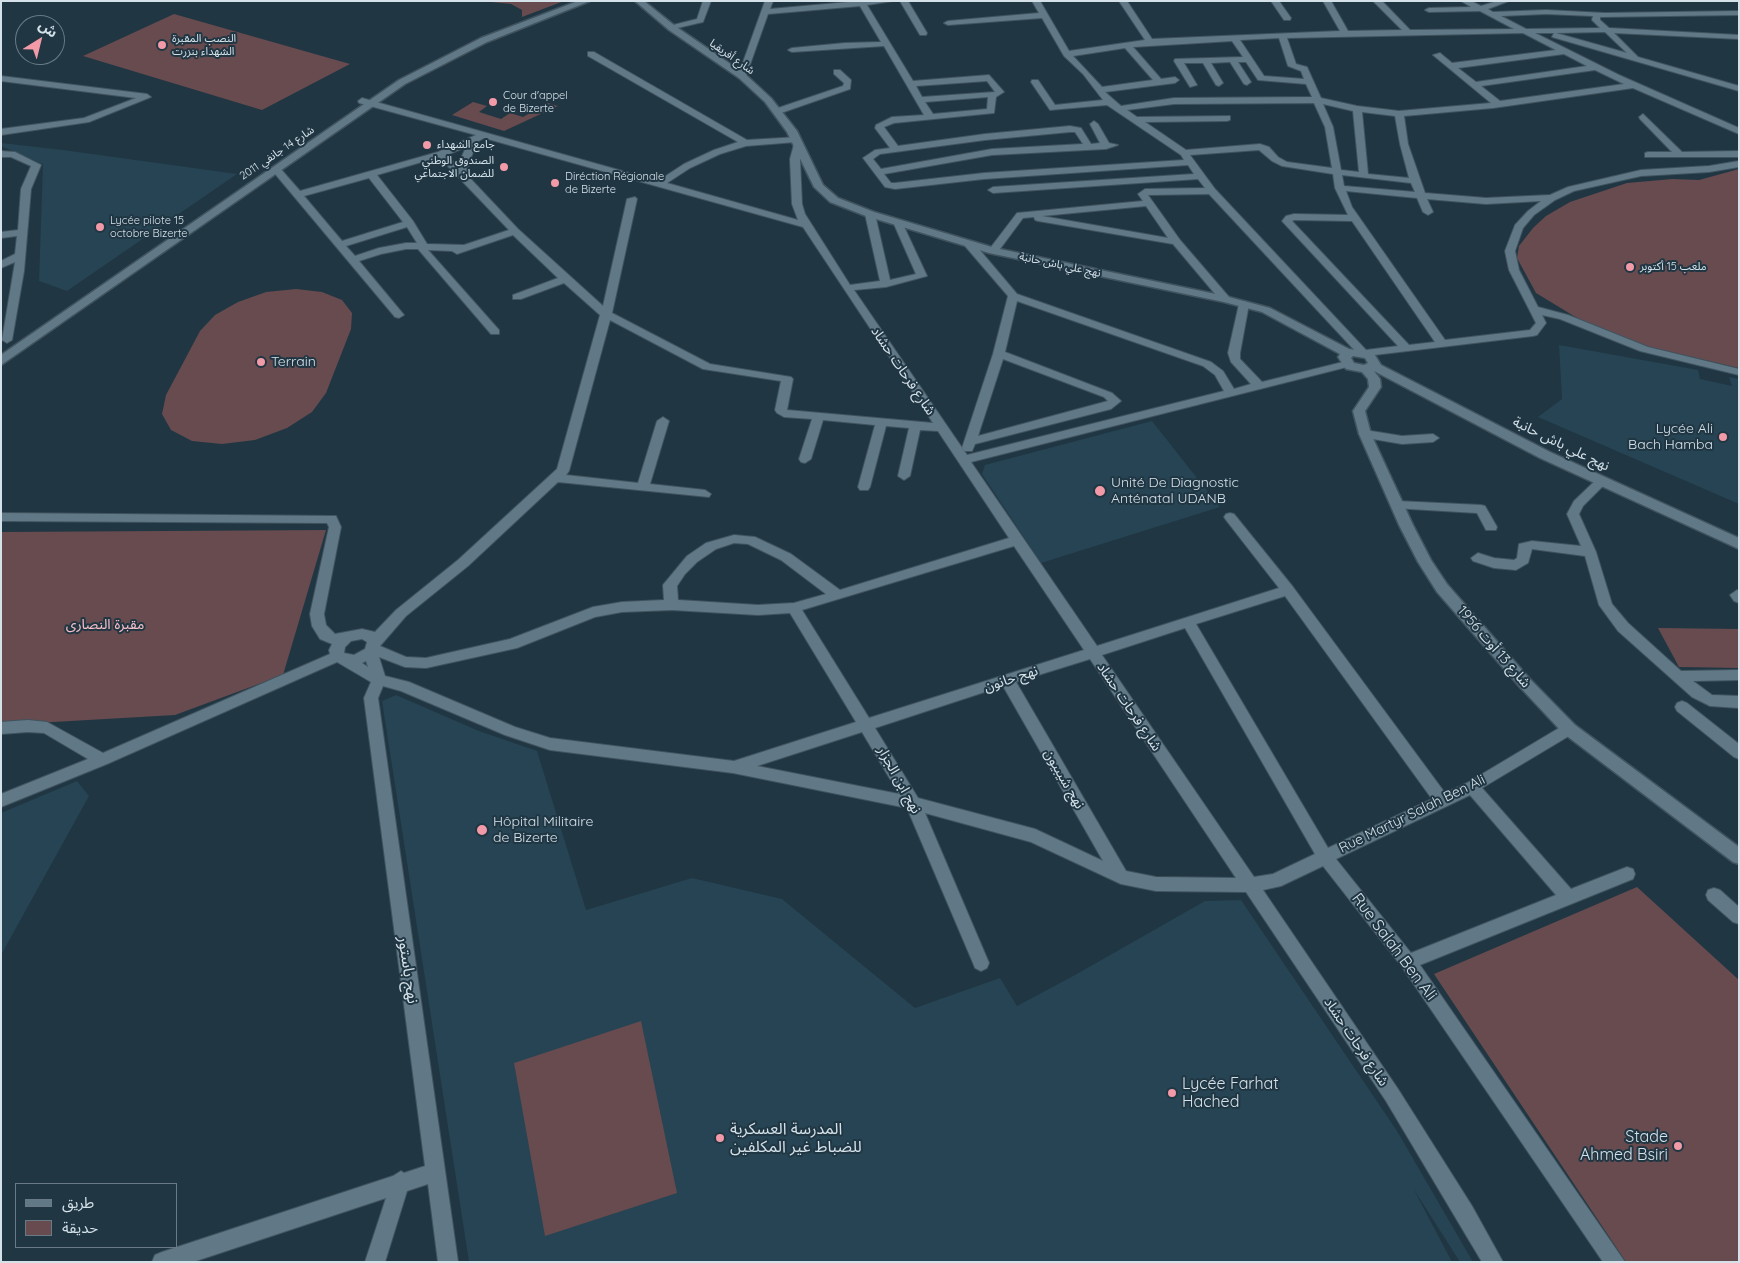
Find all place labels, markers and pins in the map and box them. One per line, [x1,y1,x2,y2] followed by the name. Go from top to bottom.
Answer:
[172,32,236,58] place label: النصب المقبرة الشهداء بنزرت
[156,39,168,51] marker: النصب المقبرة الشهداء بنزرت
[503,89,568,115] place label: Cour d'appel de Bizerte
[487,96,499,108] marker: Cour d'appel de Bizerte
[437,138,495,152] place label: جامع الشهداء
[421,139,433,151] marker: جامع الشهداء
[415,154,494,180] place label: الصندوق الوطني للضمان الاجتماعي
[498,161,510,173] marker: الصندوق الوطني للضمان الاجتماعي
[565,170,664,196] place label: Diréction Régionale de Bizerte
[549,177,561,189] marker: Diréction Régionale de Bizerte
[110,214,188,240] place label: Lycée pilote 15 octobre Bizerte
[94,221,106,233] marker: Lycée pilote 15 octobre Bizerte
[1640,260,1707,274] place label: ملعب 15 أكتوبر
[1624,261,1636,273] marker: ملعب 15 أكتوبر
[271,354,316,370] place label: Terrain
[255,356,267,368] marker: Terrain
[1628,421,1713,454] place label: Lycée Ali Bach Hamba
[1717,431,1729,443] marker: Lycée Ali Bach Hamba
[1111,475,1239,508] place label: Unité De Diagnostic Anténatal UDANB
[1093,484,1107,498] marker: Unité De Diagnostic Anténatal UDANB
[493,814,593,846] place label: Hôpital Militaire de Bizerte
[475,823,489,837] marker: Hôpital Militaire de Bizerte
[1182,1074,1279,1112] place label: Lycée Farhat Hached
[1166,1087,1178,1099] marker: Lycée Farhat Hached
[730,1119,862,1157] place label: المدرسة العسكرية للضباط غير المكلفين
[1580,1127,1668,1165] place label: Stade Ahmed Bsiri
[714,1132,726,1144] marker: المدرسة العسكرية للضباط غير المكلفين
[1672,1140,1684,1152] marker: Stade Ahmed Bsiri

